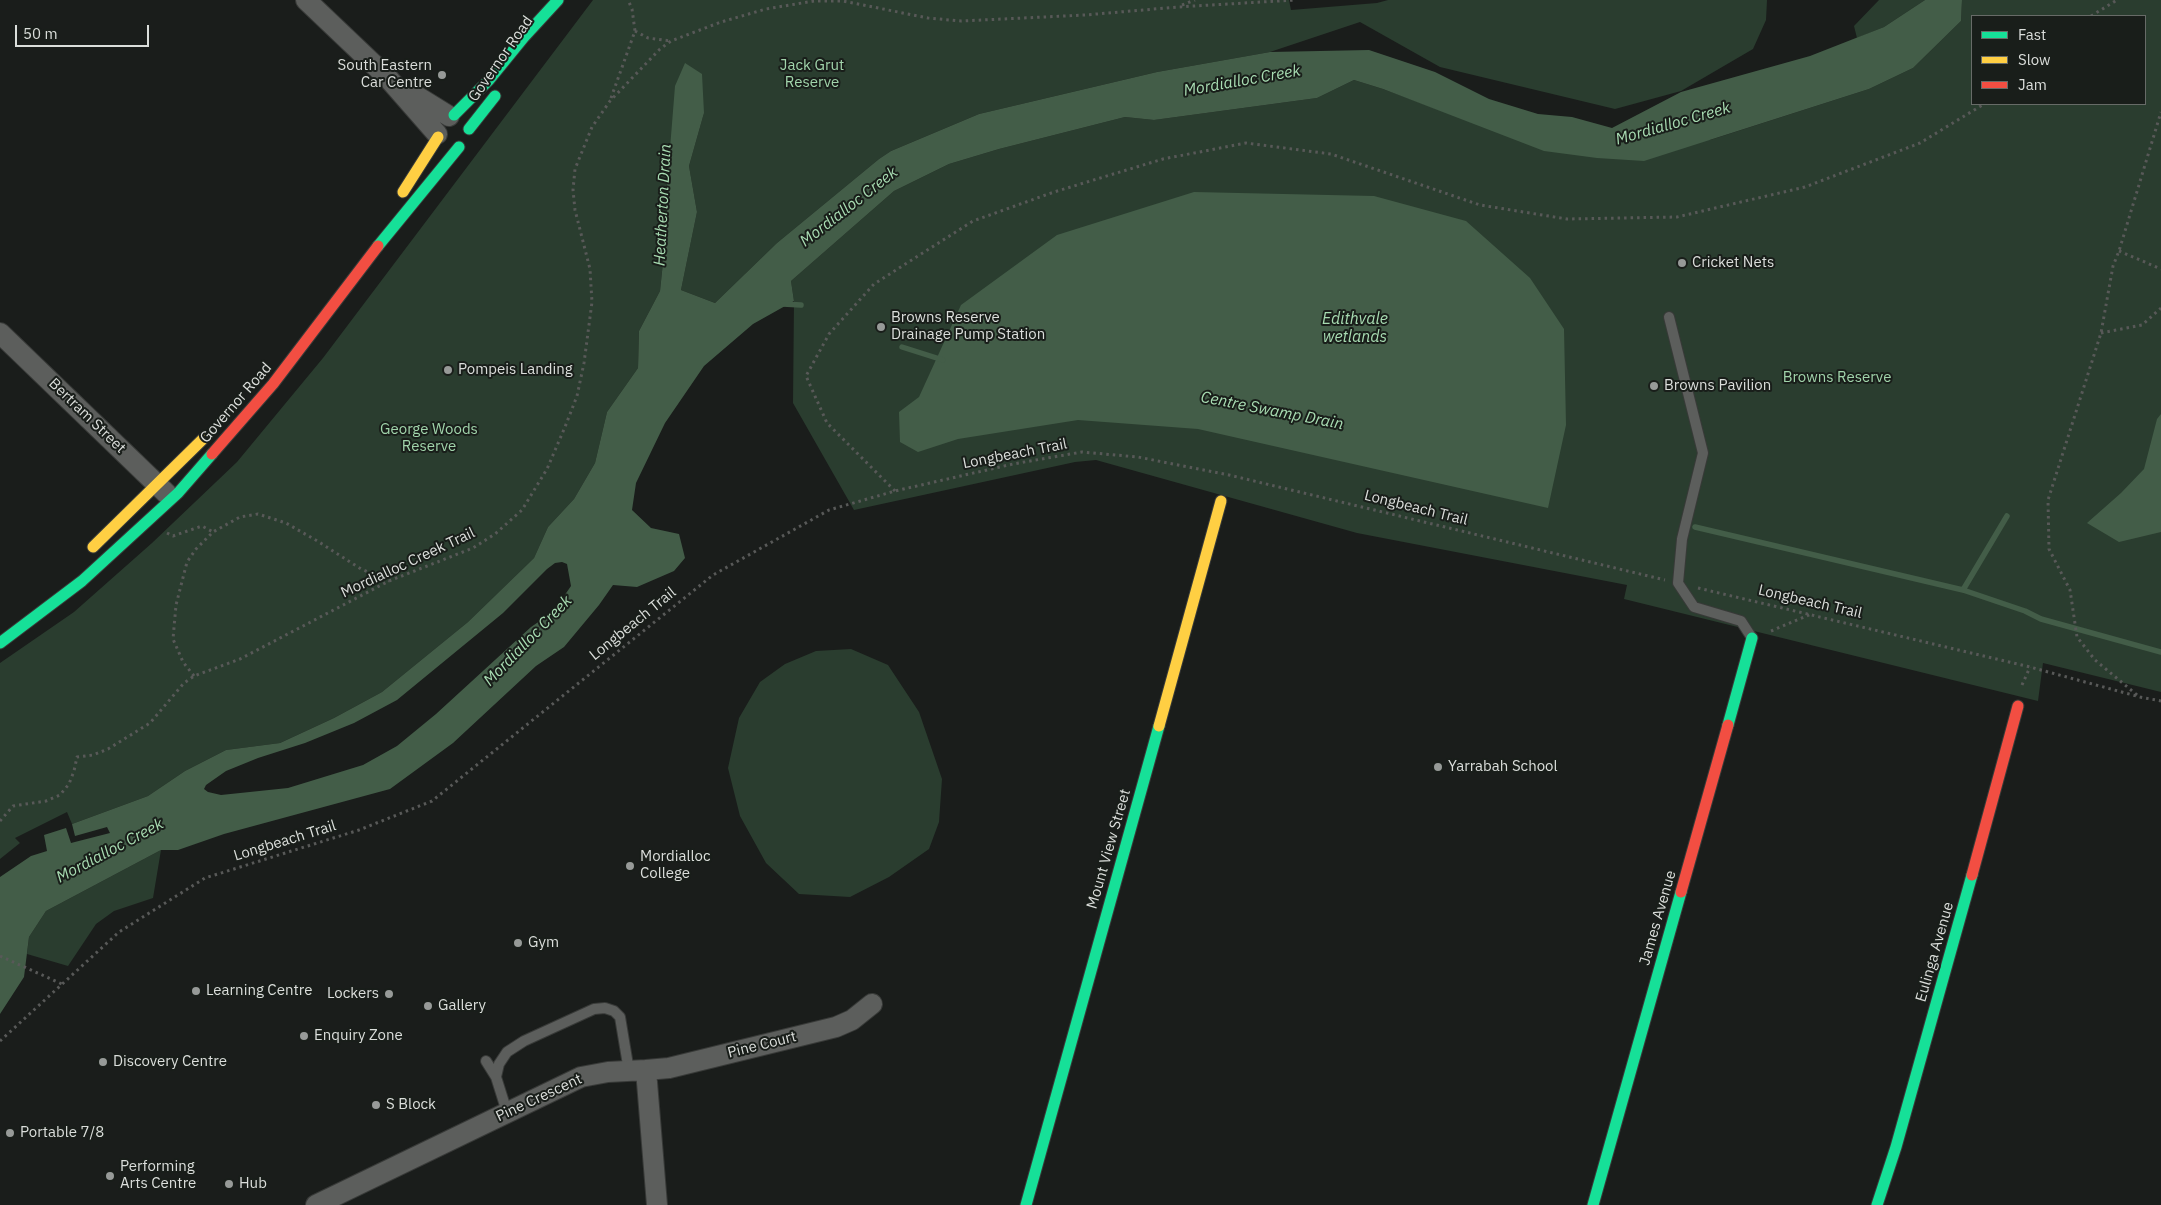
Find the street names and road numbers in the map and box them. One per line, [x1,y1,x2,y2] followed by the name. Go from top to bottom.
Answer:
[465,13,537,105] street label: Governor Road
[196,359,276,447] street label: Governor Road
[45,375,129,457] street label: Bertram Street
[961,435,1069,473] street label: Longbeach Trail
[1362,486,1470,530] street label: Longbeach Trail
[338,524,478,602] street label: Mordialloc Creek Trail
[1756,581,1864,623] street label: Longbeach Trail
[586,584,680,664] street label: Longbeach Trail
[1083,787,1135,911] street label: Mount View Street
[232,817,338,865] street label: Longbeach Trail
[1636,868,1680,968] street label: James Avenue
[1912,900,1958,1004] street label: Eulinga Avenue
[726,1028,798,1062] street label: Pine Court
[493,1070,585,1126] street label: Pine Crescent

